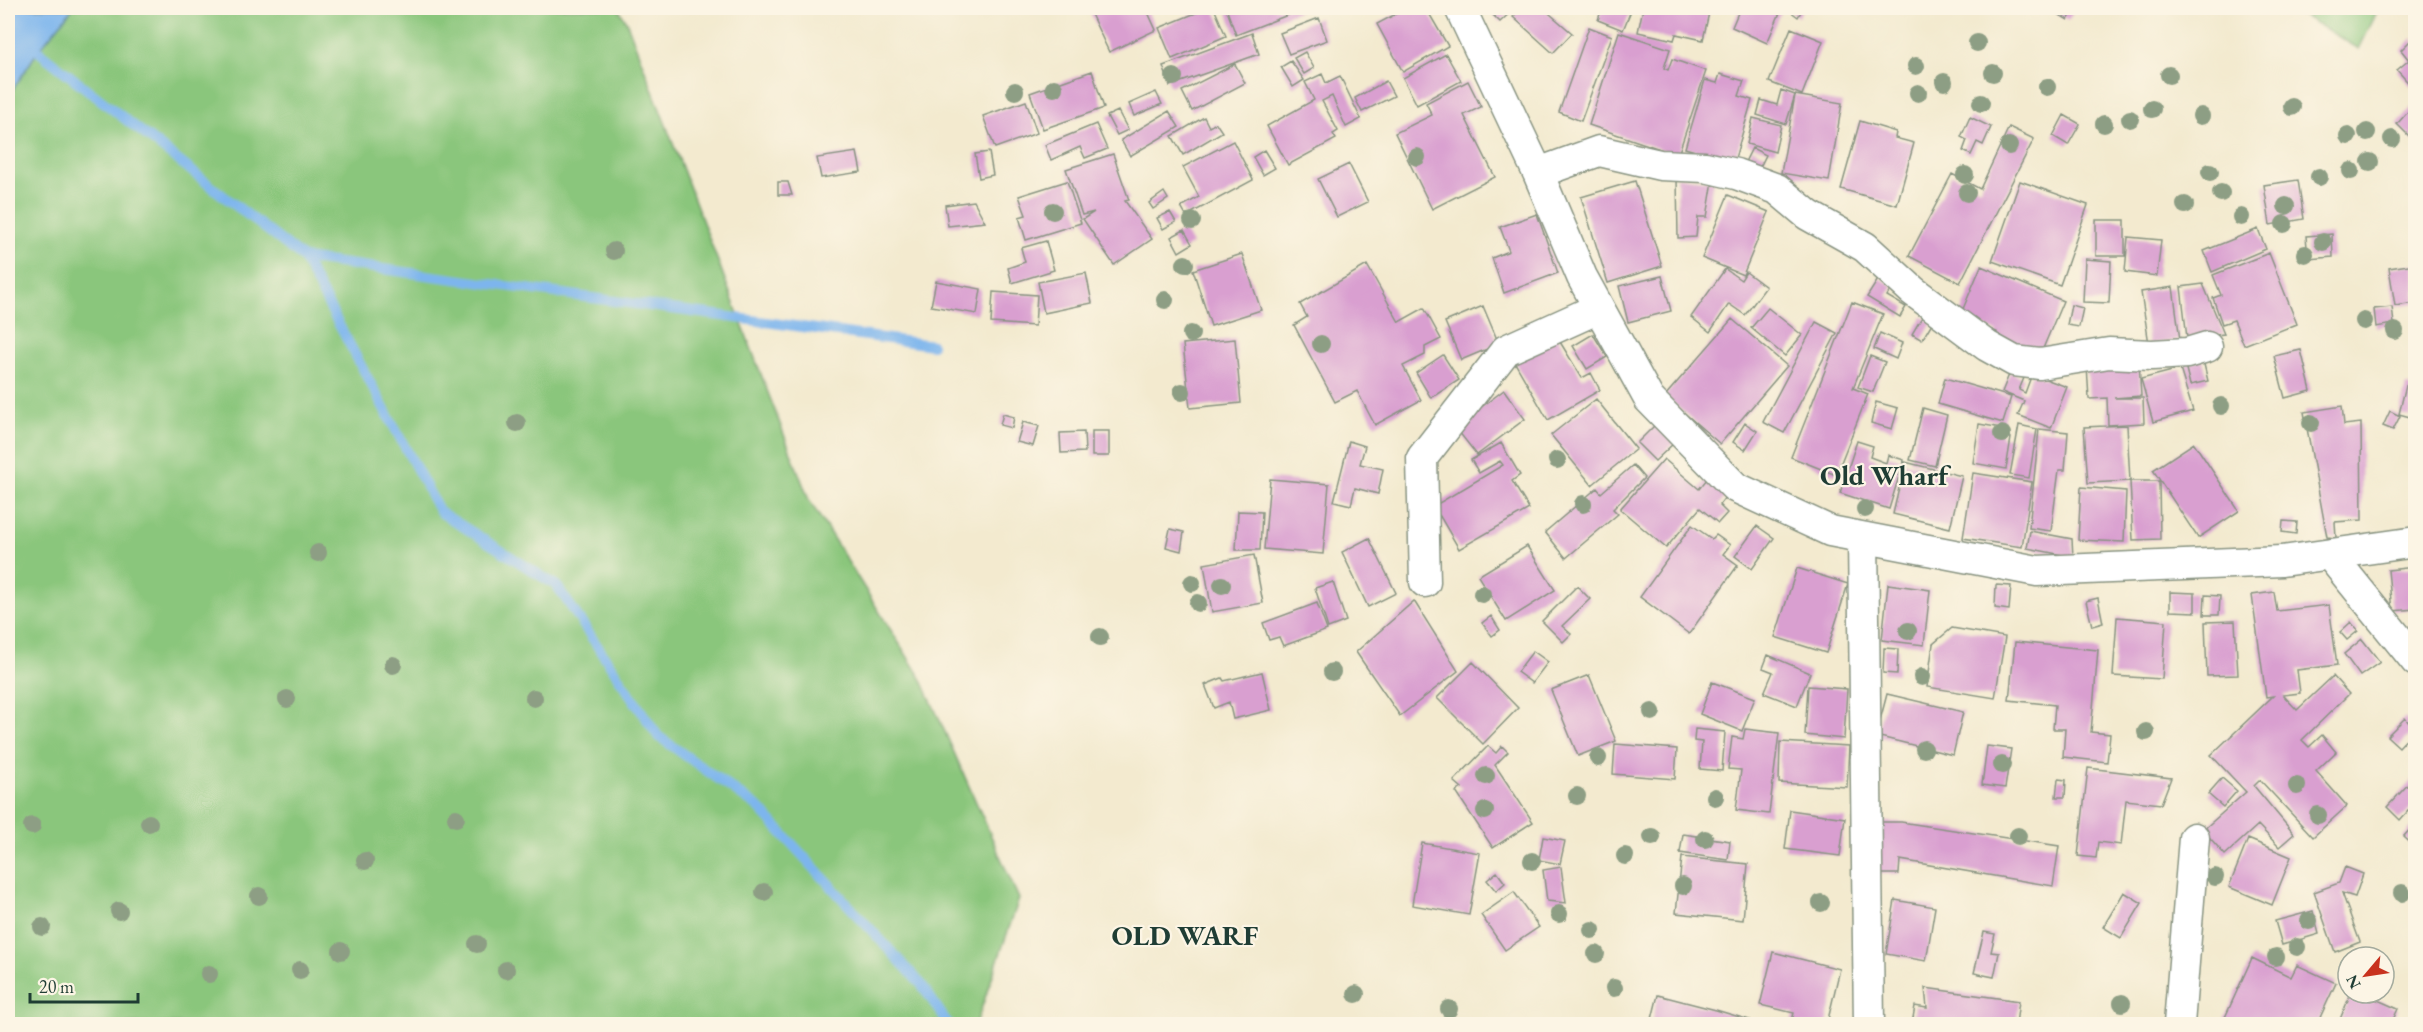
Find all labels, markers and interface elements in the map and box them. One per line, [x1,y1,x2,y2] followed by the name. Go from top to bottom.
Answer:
[1820,457,1952,493] district label: Old Wharf
[1112,917,1258,953] district label: OLD WARF
[2336,945,2396,1005] north arrow
[30,966,138,1004] scale bar
[2341,971,2366,993] text: N
[39,975,74,998] text: 20 m

